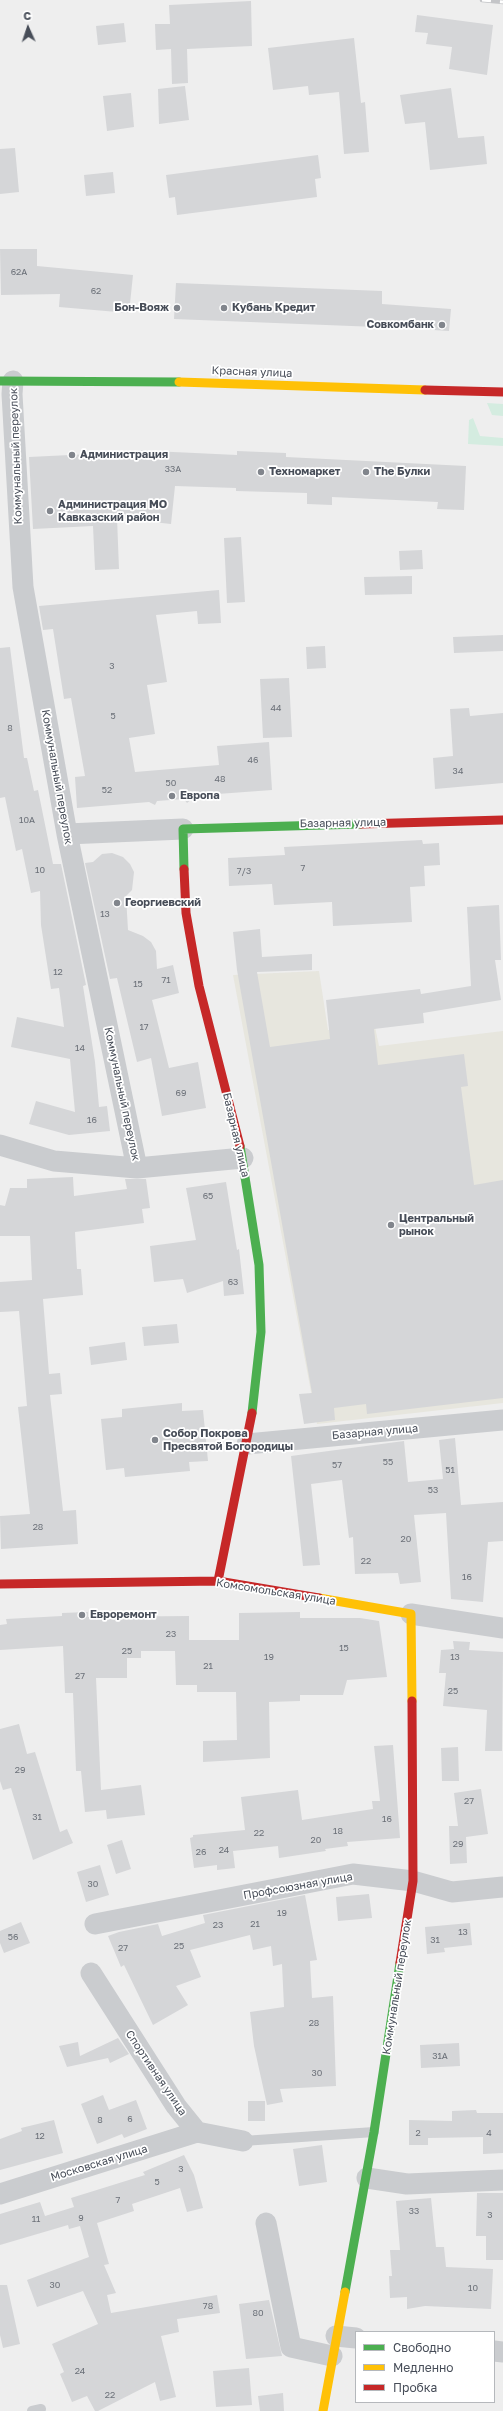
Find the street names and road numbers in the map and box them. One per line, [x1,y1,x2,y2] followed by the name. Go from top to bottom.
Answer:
[211,364,293,380] street label: Красная улица
[7,388,25,524] street label: Коммунальный переулок
[39,709,75,845] street label: Коммунальный переулок
[300,816,386,830] street label: Базарная улица
[101,1026,143,1162] street label: Коммунальный переулок
[220,1091,252,1179] street label: Базарная улица
[331,1422,419,1442] street label: Базарная улица
[215,1576,337,1608] street label: Комсомольская улица
[242,1870,354,1902] street label: Профсоюзная улица
[380,1918,414,2056] street label: Коммунальный переулок
[123,2028,189,2118] street label: Спортивная улица
[49,2142,149,2184] street label: Московская улица

